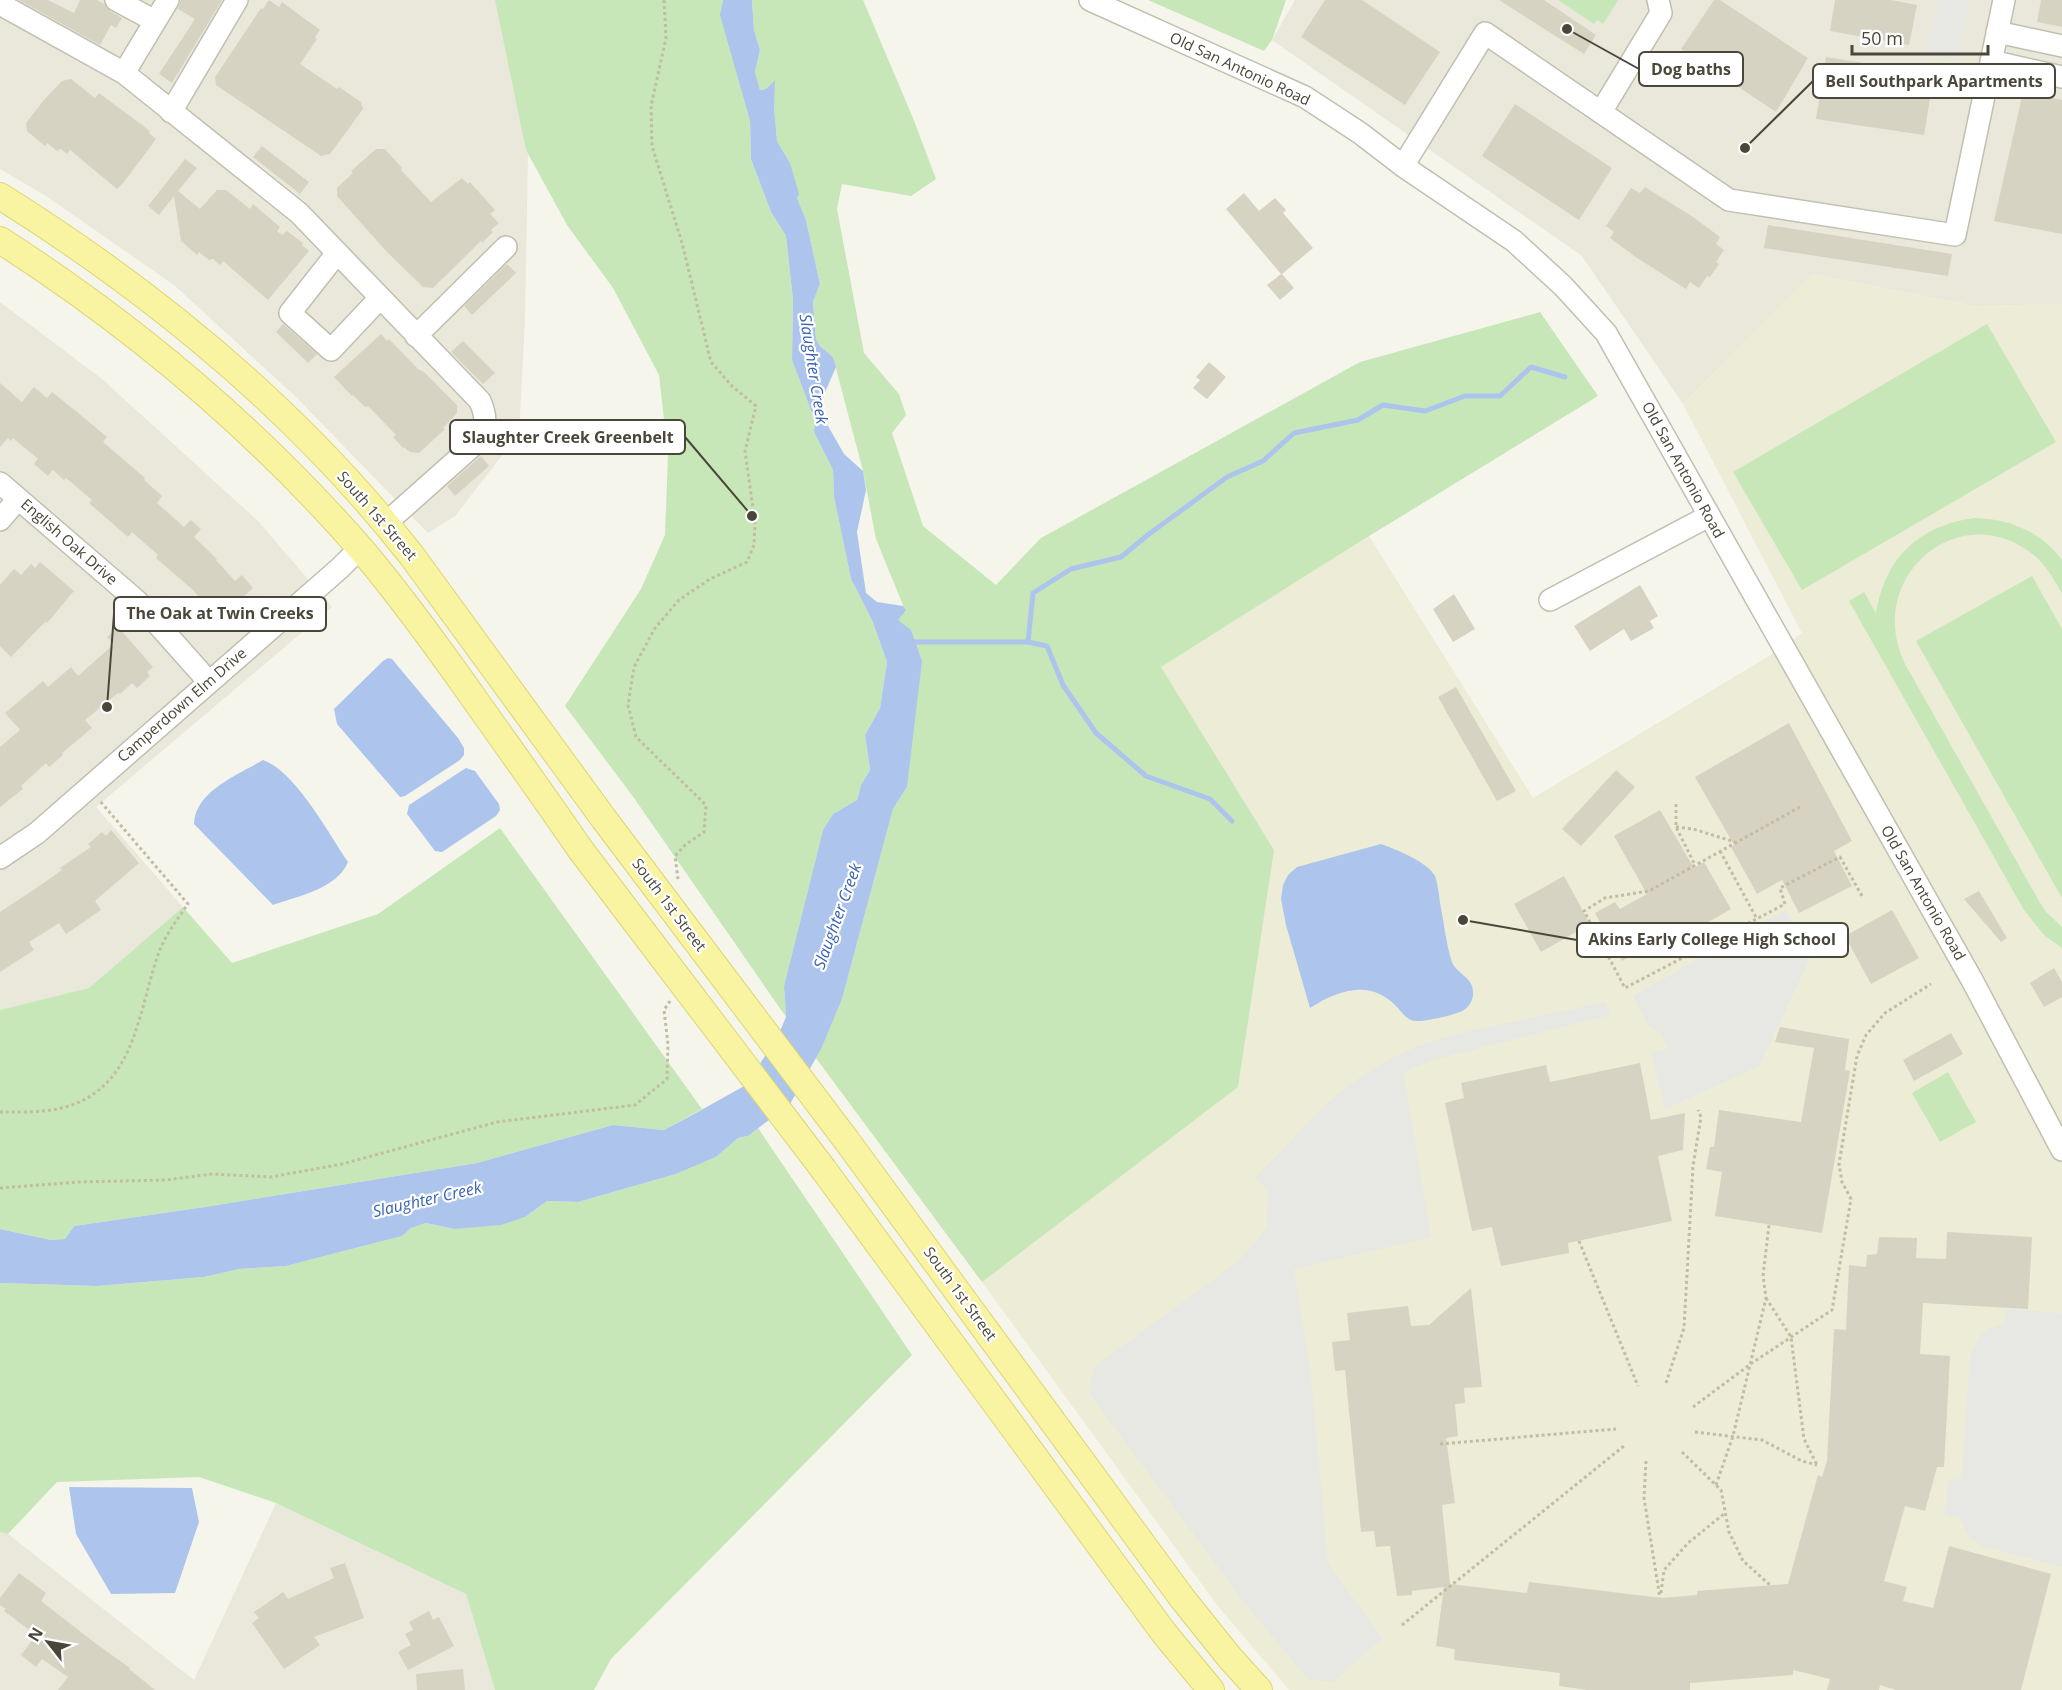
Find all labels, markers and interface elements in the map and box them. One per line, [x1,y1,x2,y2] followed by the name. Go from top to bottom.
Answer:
[1852,18,1988,56] scale bar
[1861,26,1903,50] text: 50 m
[1167,27,1314,109] street label: Old San Antonio Road
[1639,52,1743,86] callout: Dog baths
[1651,58,1731,80] text: Dog baths
[1813,64,2055,98] callout: Bell Southpark Apartments
[1825,70,2043,92] text: Bell Southpark Apartments
[794,312,834,427] water label: Slaughter Creek
[1638,398,1730,541] street label: Old San Antonio Road
[450,420,685,454] callout: Slaughter Creek Greenbelt
[462,426,674,448] text: Slaughter Creek Greenbelt
[334,467,422,564] street label: South 1st Street
[17,494,122,589] street label: English Oak Drive
[114,597,326,631] callout: The Oak at Twin Creeks
[126,602,314,624] text: The Oak at Twin Creeks
[113,643,250,766] street label: Camperdown Elm Drive
[1877,821,1971,964] street label: Old San Antonio Road
[628,854,711,955] street label: South 1st Street
[808,859,867,972] water label: Slaughter Creek
[1577,923,1848,957] callout: Akins Early College High School
[1588,928,1836,950] text: Akins Early College High School
[370,1176,485,1222] water label: Slaughter Creek
[920,1242,1002,1345] street label: South 1st Street
[18,1612,78,1672] north arrow
[22,1623,48,1646] text: N

